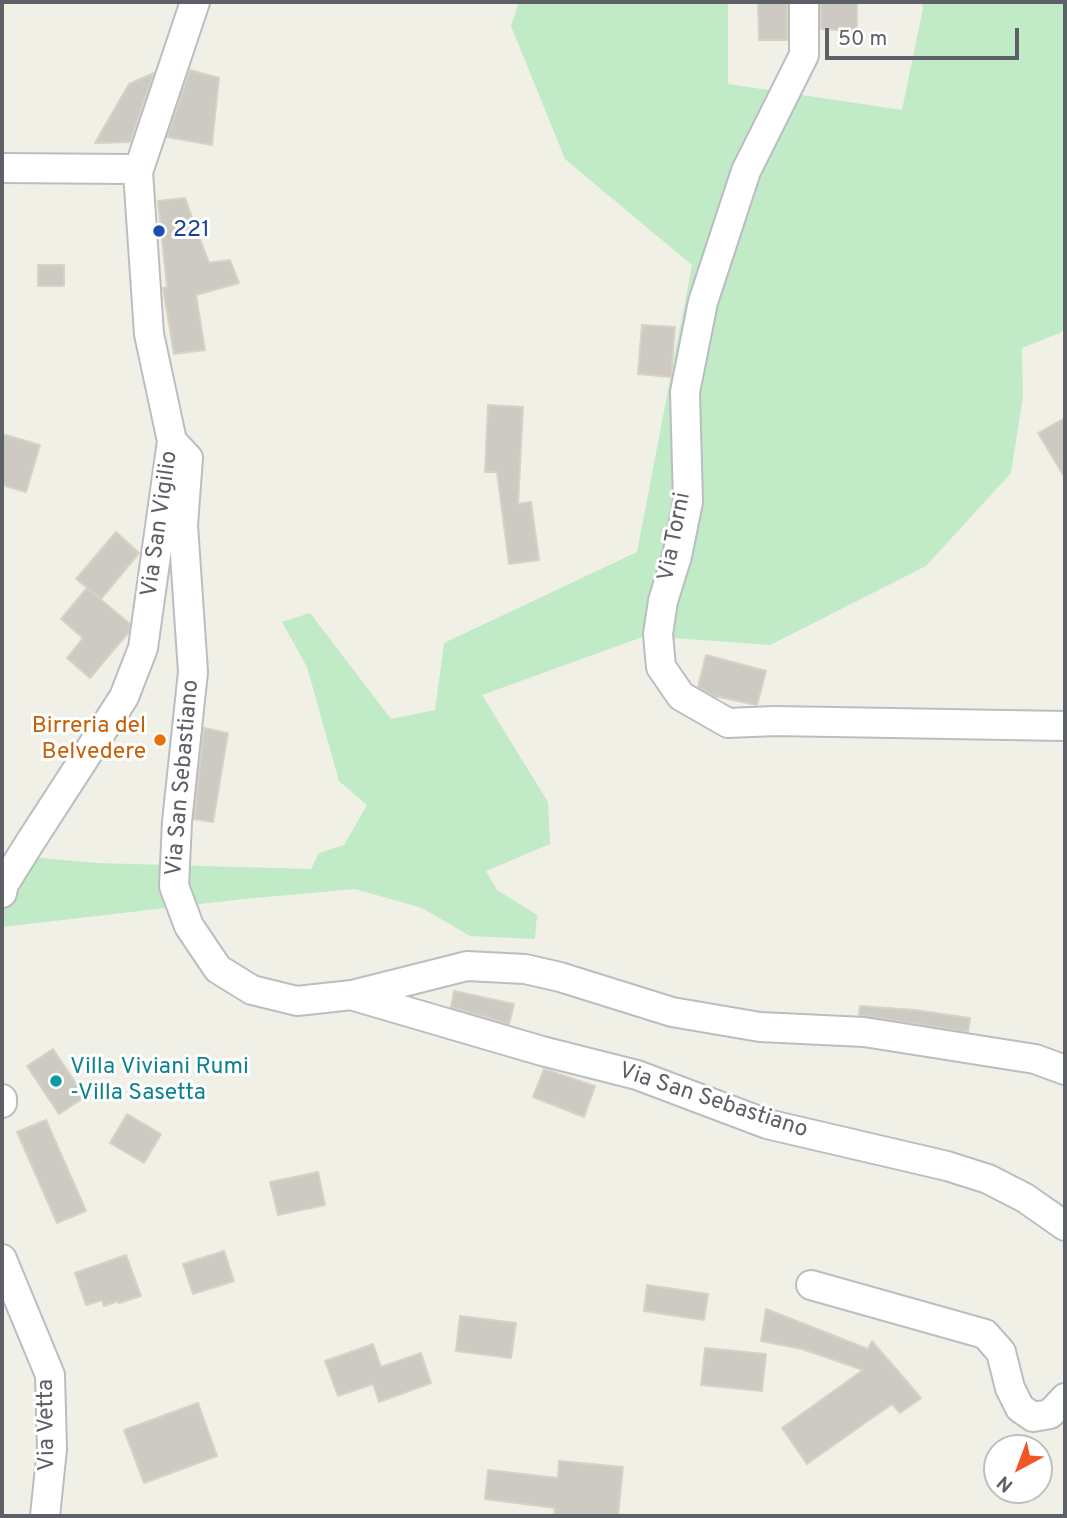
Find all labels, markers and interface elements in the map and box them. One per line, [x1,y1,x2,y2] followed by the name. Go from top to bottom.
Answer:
[829,14,1023,58] scale bar
[838,26,887,53] text: 50 m
[173,217,210,245] place label: 221
[151,223,167,239] marker: 221
[137,449,185,599] street label: Via San Vigilio
[654,490,698,584] street label: Via Torni
[162,679,206,877] street label: Via San Sebastiano
[32,713,146,767] place label: Birreria del Belvedere
[152,732,168,748] marker: Birreria del Belvedere
[70,1054,249,1108] place label: Villa Viviani Rumi -Villa Sasetta
[615,1058,811,1146] street label: Via San Sebastiano
[48,1073,64,1089] marker: Villa Viviani Rumi -Villa Sasetta
[33,1379,63,1471] street label: Via Vetta
[983,1434,1053,1504] north arrow
[993,1470,1019,1497] text: N

